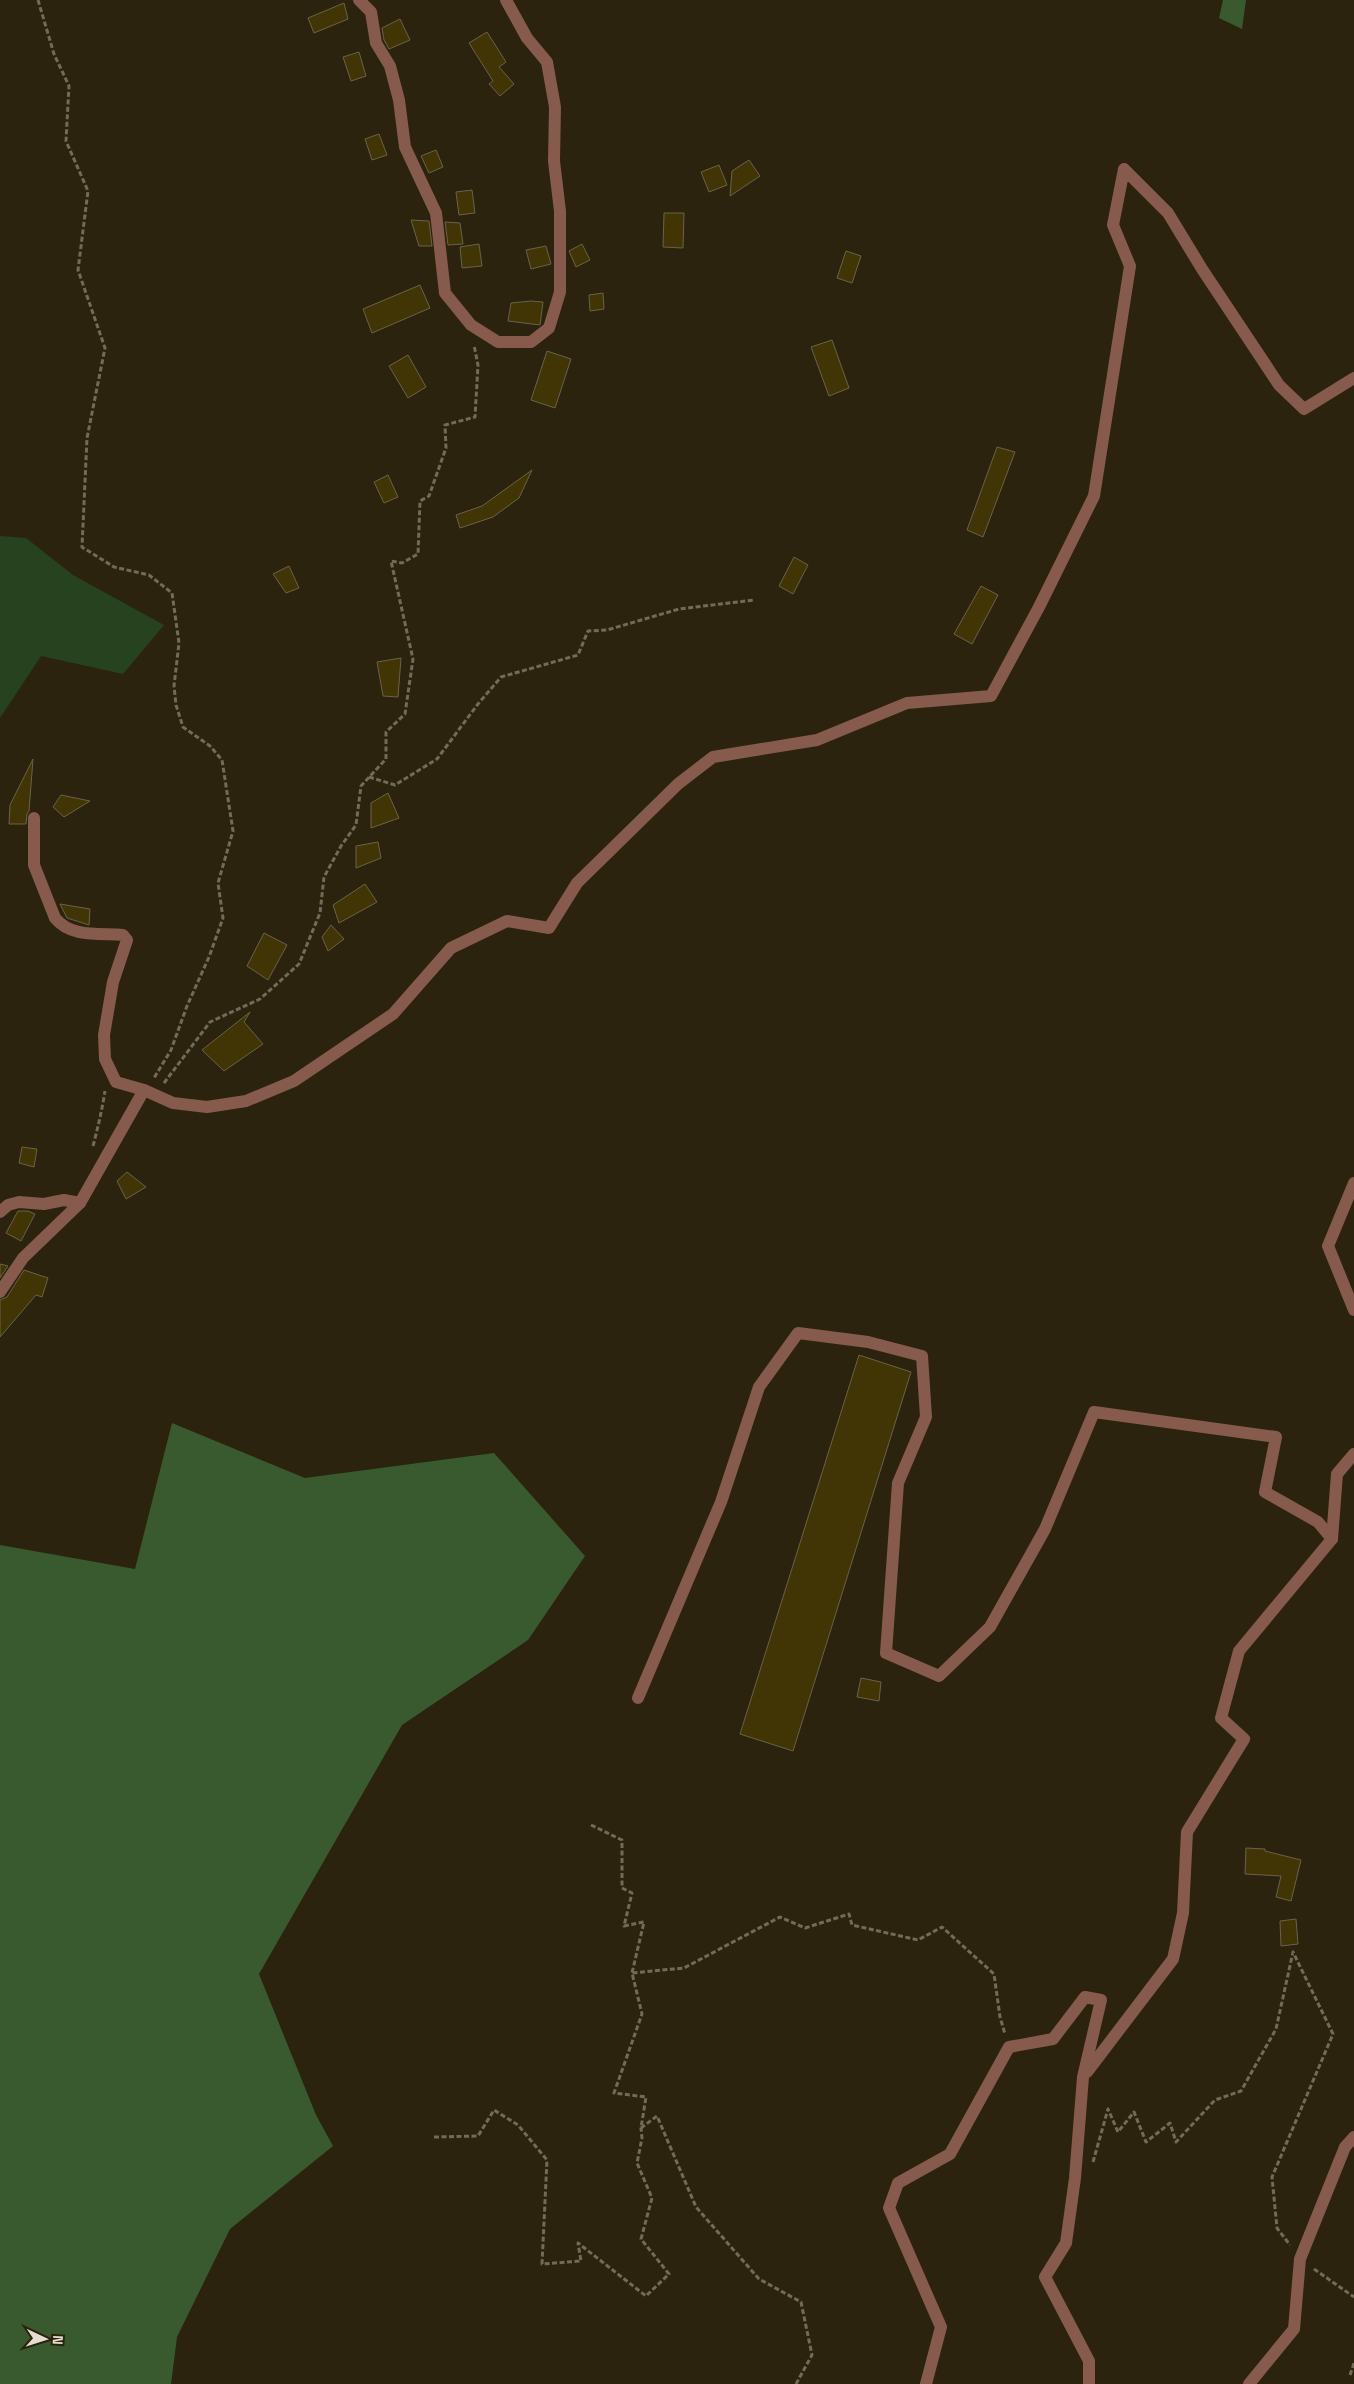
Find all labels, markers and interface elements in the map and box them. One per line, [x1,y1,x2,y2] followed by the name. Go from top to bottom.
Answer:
[20,2314,70,2364] north arrow
[49,2335,67,2345] text: N

